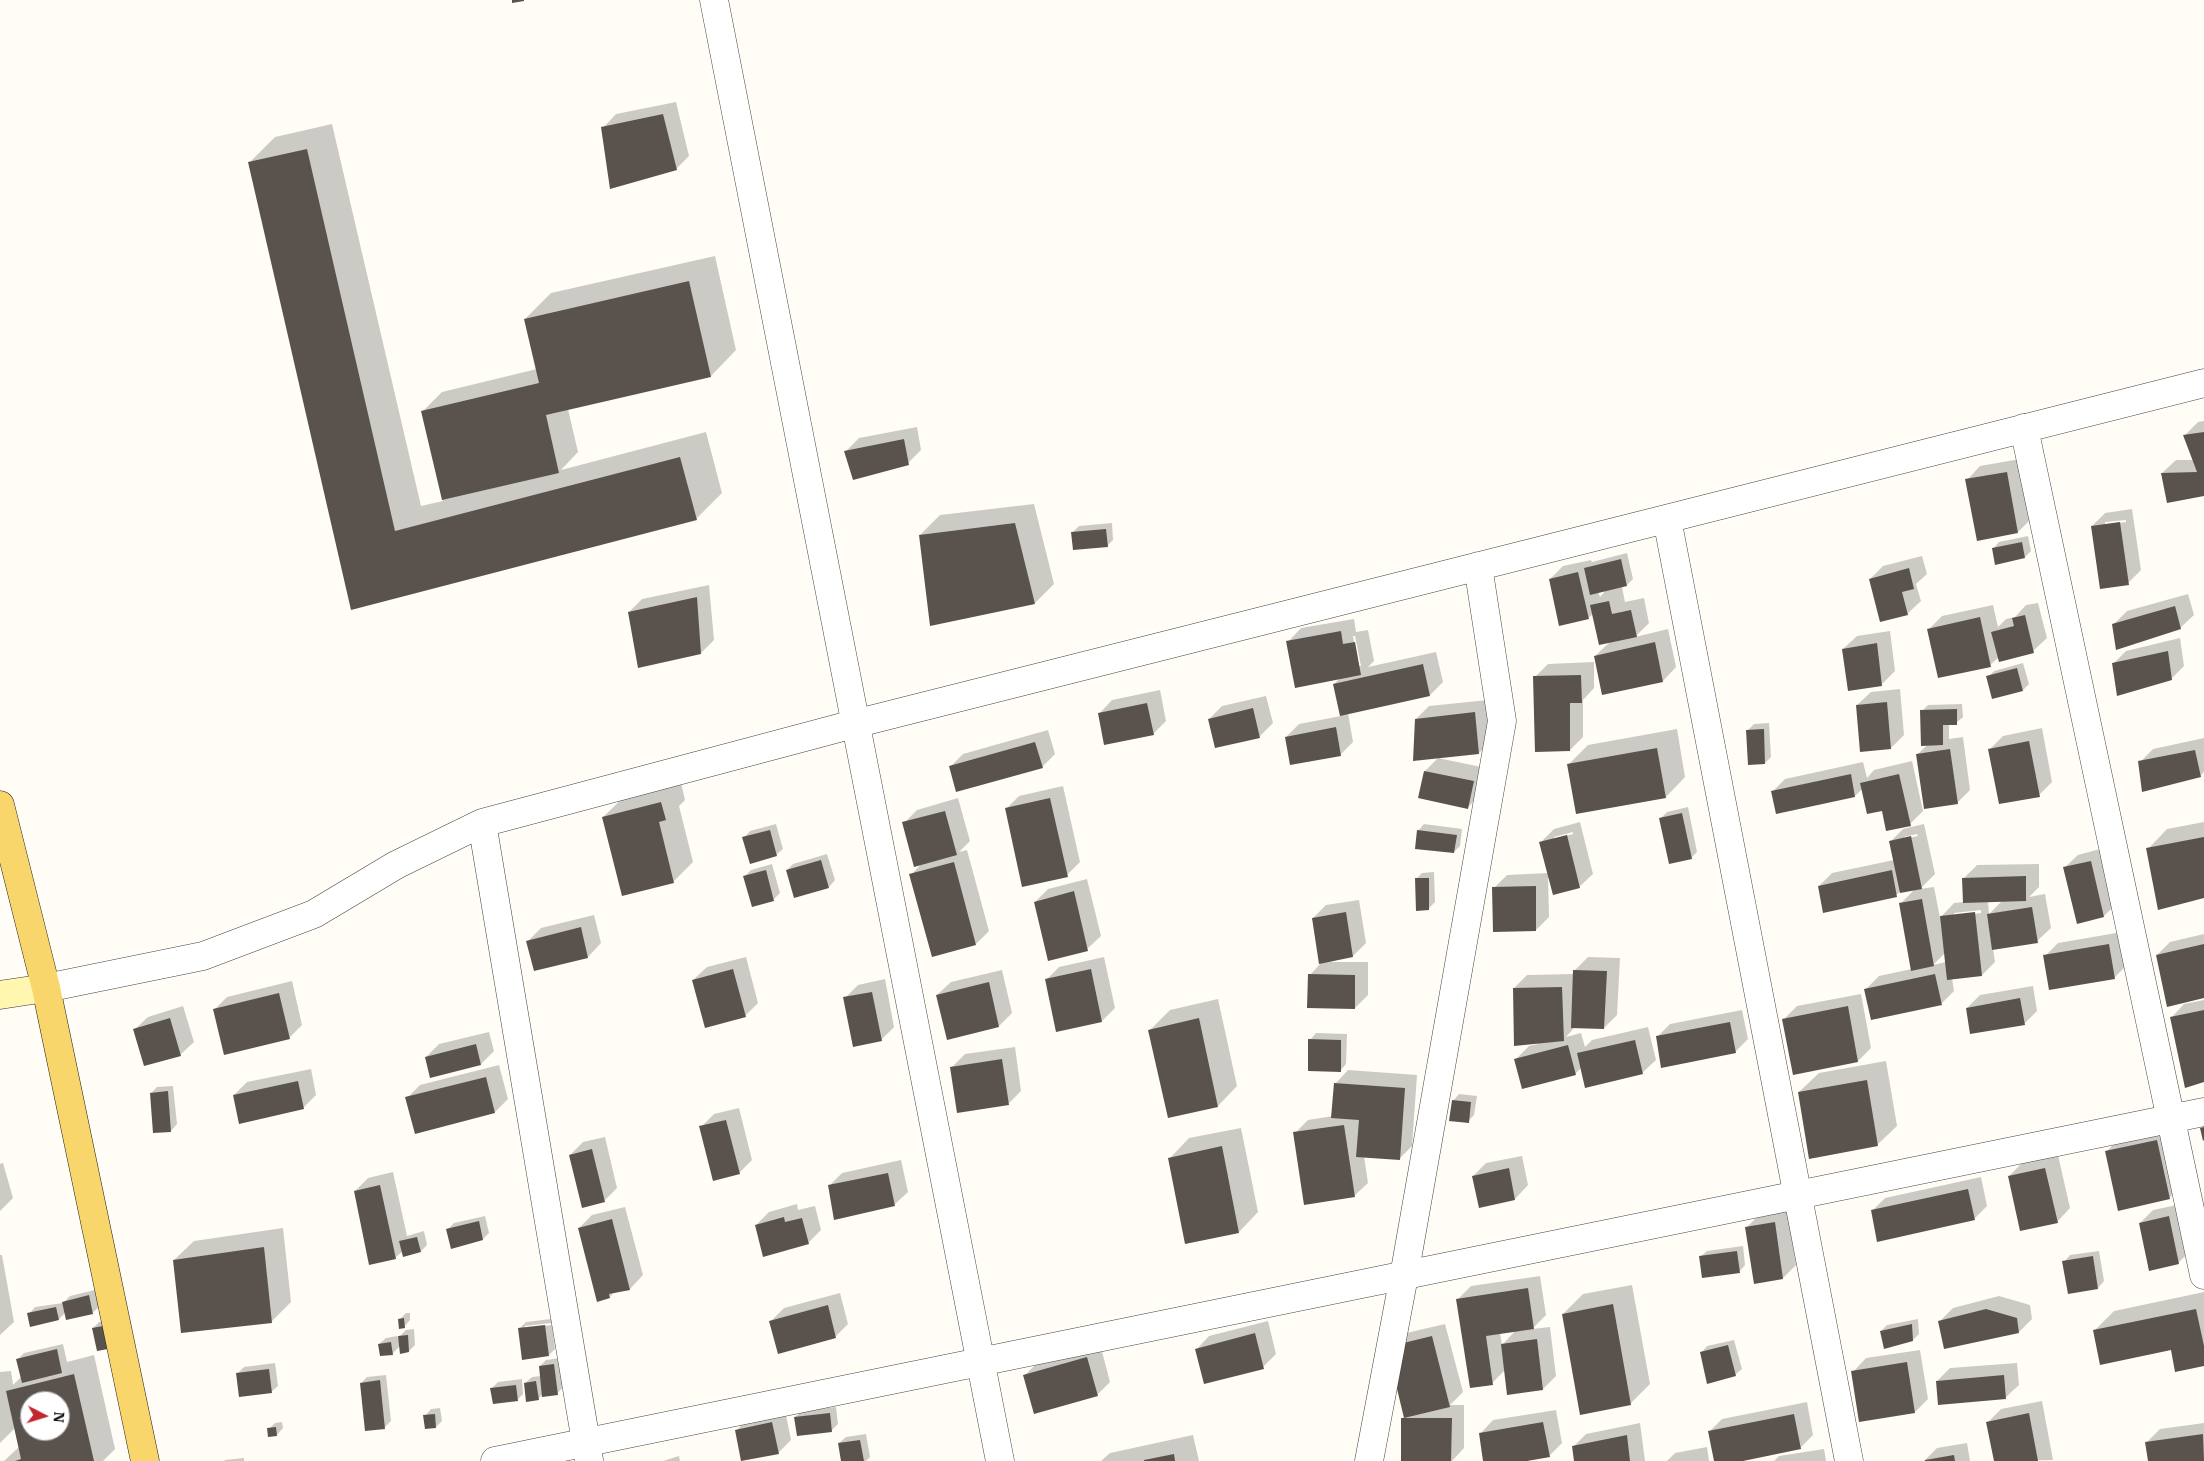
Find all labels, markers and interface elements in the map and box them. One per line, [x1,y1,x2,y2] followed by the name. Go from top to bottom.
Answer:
[20,1391,70,1441] north arrow
[49,1411,68,1424] text: N

